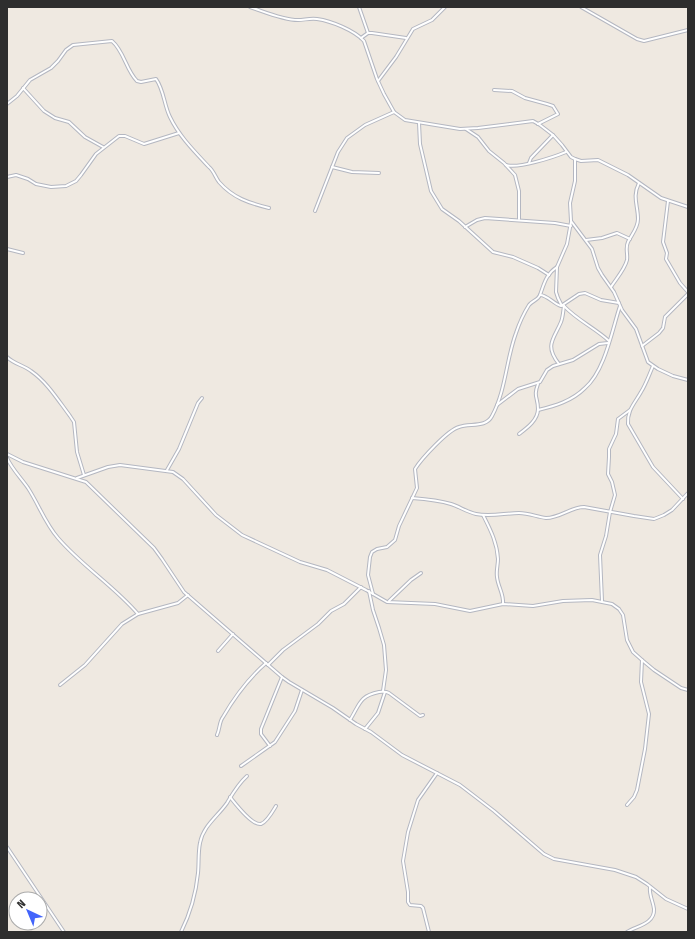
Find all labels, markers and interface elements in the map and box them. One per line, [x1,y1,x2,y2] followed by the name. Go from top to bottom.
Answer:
[8,891,48,931] north arrow
[15,897,28,911] text: N

